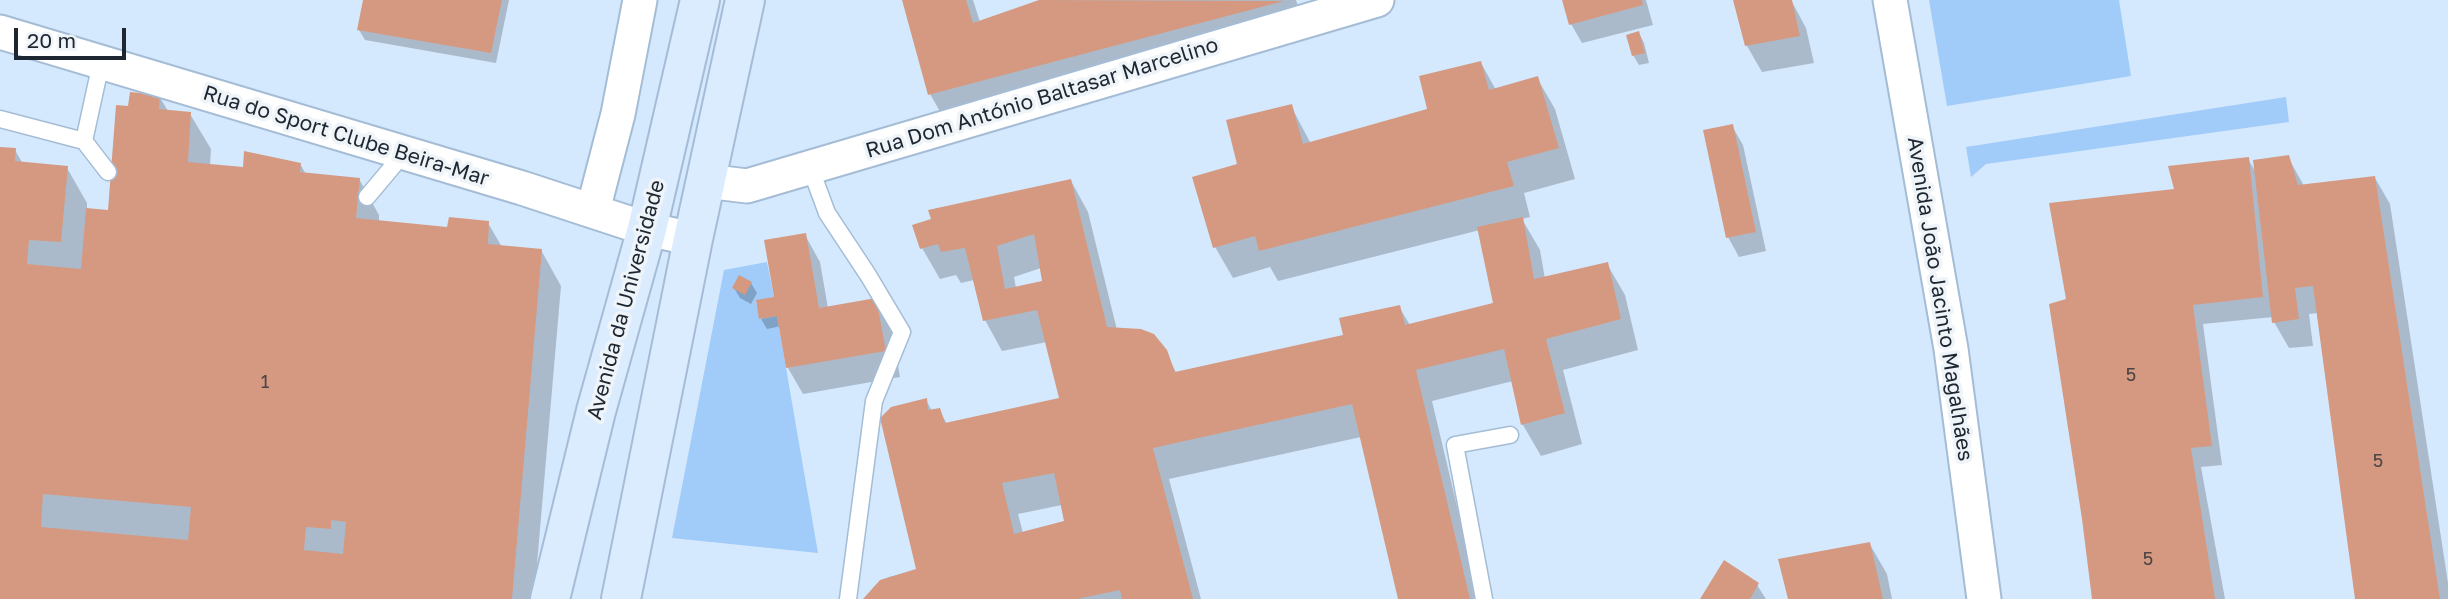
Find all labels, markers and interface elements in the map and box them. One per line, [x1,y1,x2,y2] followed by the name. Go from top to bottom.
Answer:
[18,14,130,58] scale bar
[27,27,76,53] text: 20 m
[863,32,1221,164] street label: Rua Dom António Baltasar Marcelino
[200,80,492,192] street label: Rua do Sport Clube Beira-Mar
[1902,135,1978,463] street label: Avenida João Jacinto Magalhães
[582,177,670,423] street label: Avenida da Universidade
[2126,364,2136,386] house number: 5
[261,371,269,393] house number: 1
[2373,450,2383,472] house number: 5
[2143,548,2153,570] house number: 5

